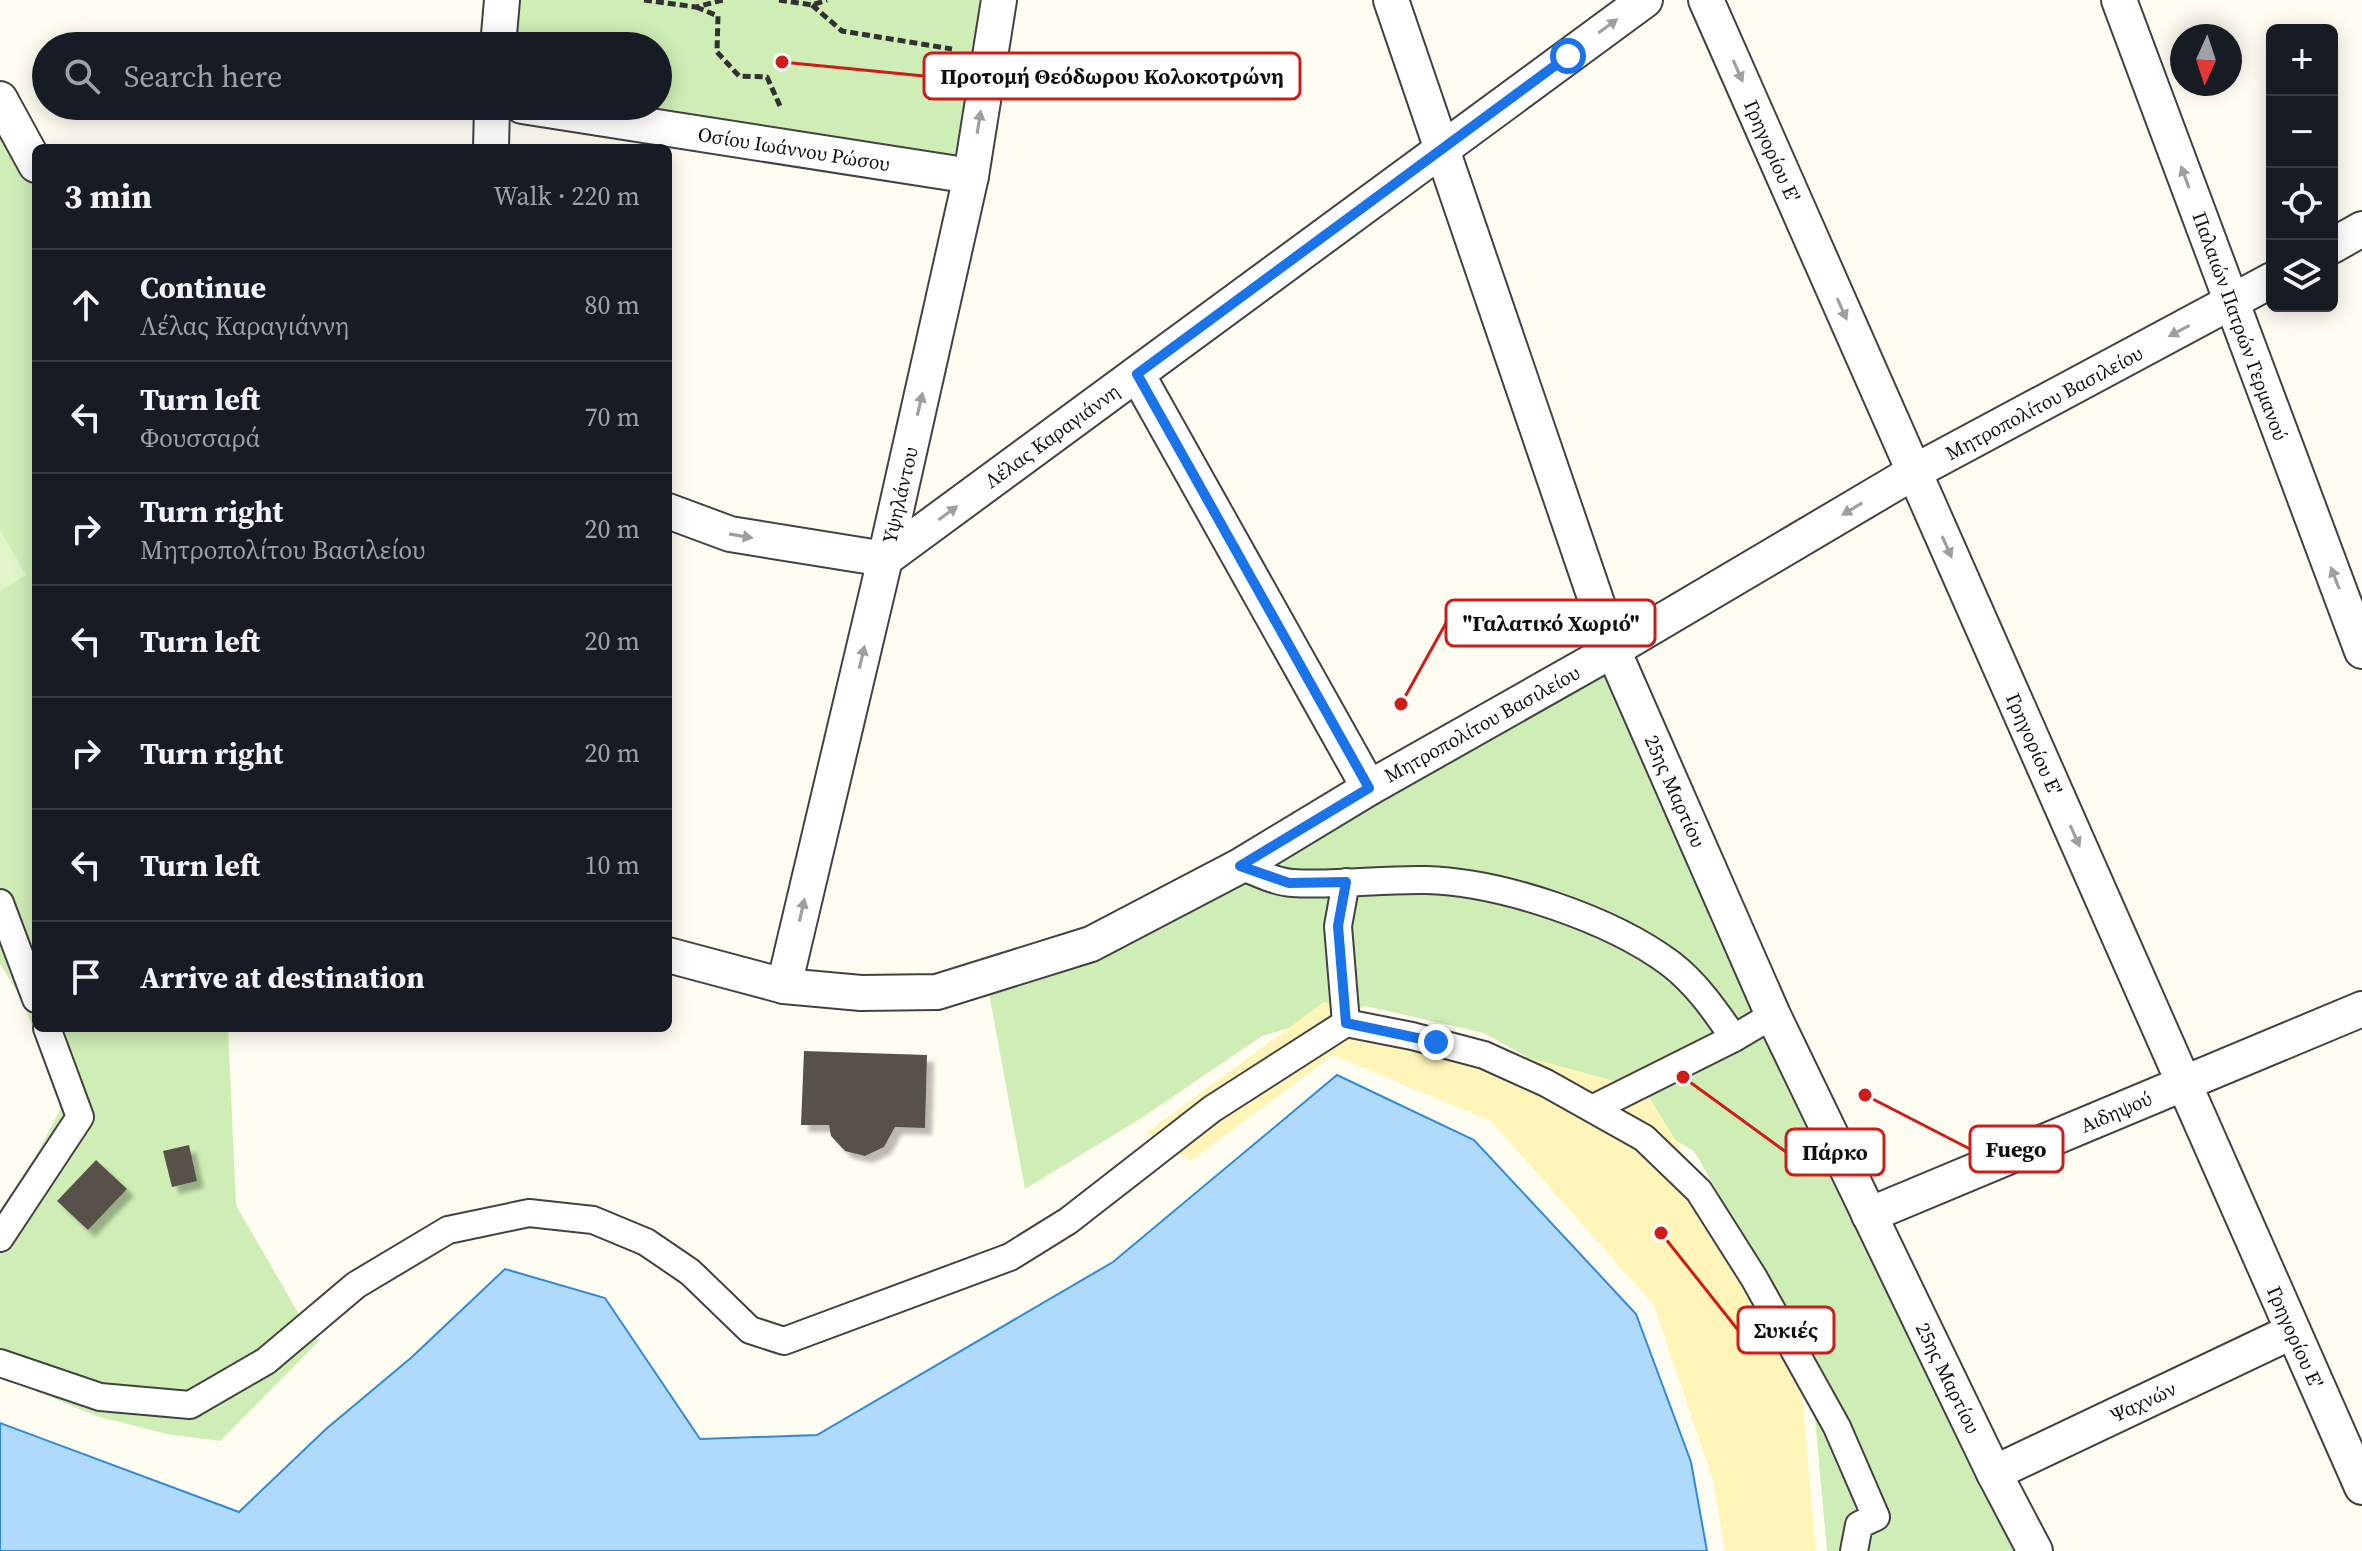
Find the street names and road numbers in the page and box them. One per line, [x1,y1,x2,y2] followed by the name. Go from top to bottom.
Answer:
[1737,95,1807,207] street label: Γρηγορίου Ε'
[696,120,892,178] street label: Οσίου Ιωάννου Ρώσου
[2186,208,2294,444] street label: Παλαιών Πατρών Γερμανού
[1940,339,2148,467] street label: Μητροπολίτου Βασιλείου
[979,377,1125,495] street label: Λέλας Καραγιάννη
[875,444,925,546] street label: Υψηλάντου
[1379,659,1585,789] street label: Μητροπολίτου Βασιλείου
[1999,688,2069,800] street label: Γρηγορίου Ε'
[1638,730,1712,852] street label: 25ης Μαρτίου
[2076,1084,2156,1140] street label: Αιδηψού
[2260,1281,2330,1393] street label: Γρηγορίου Ε'
[1909,1318,1987,1438] street label: 25ης Μαρτίου
[2105,1375,2181,1429] street label: Ψαχνών

